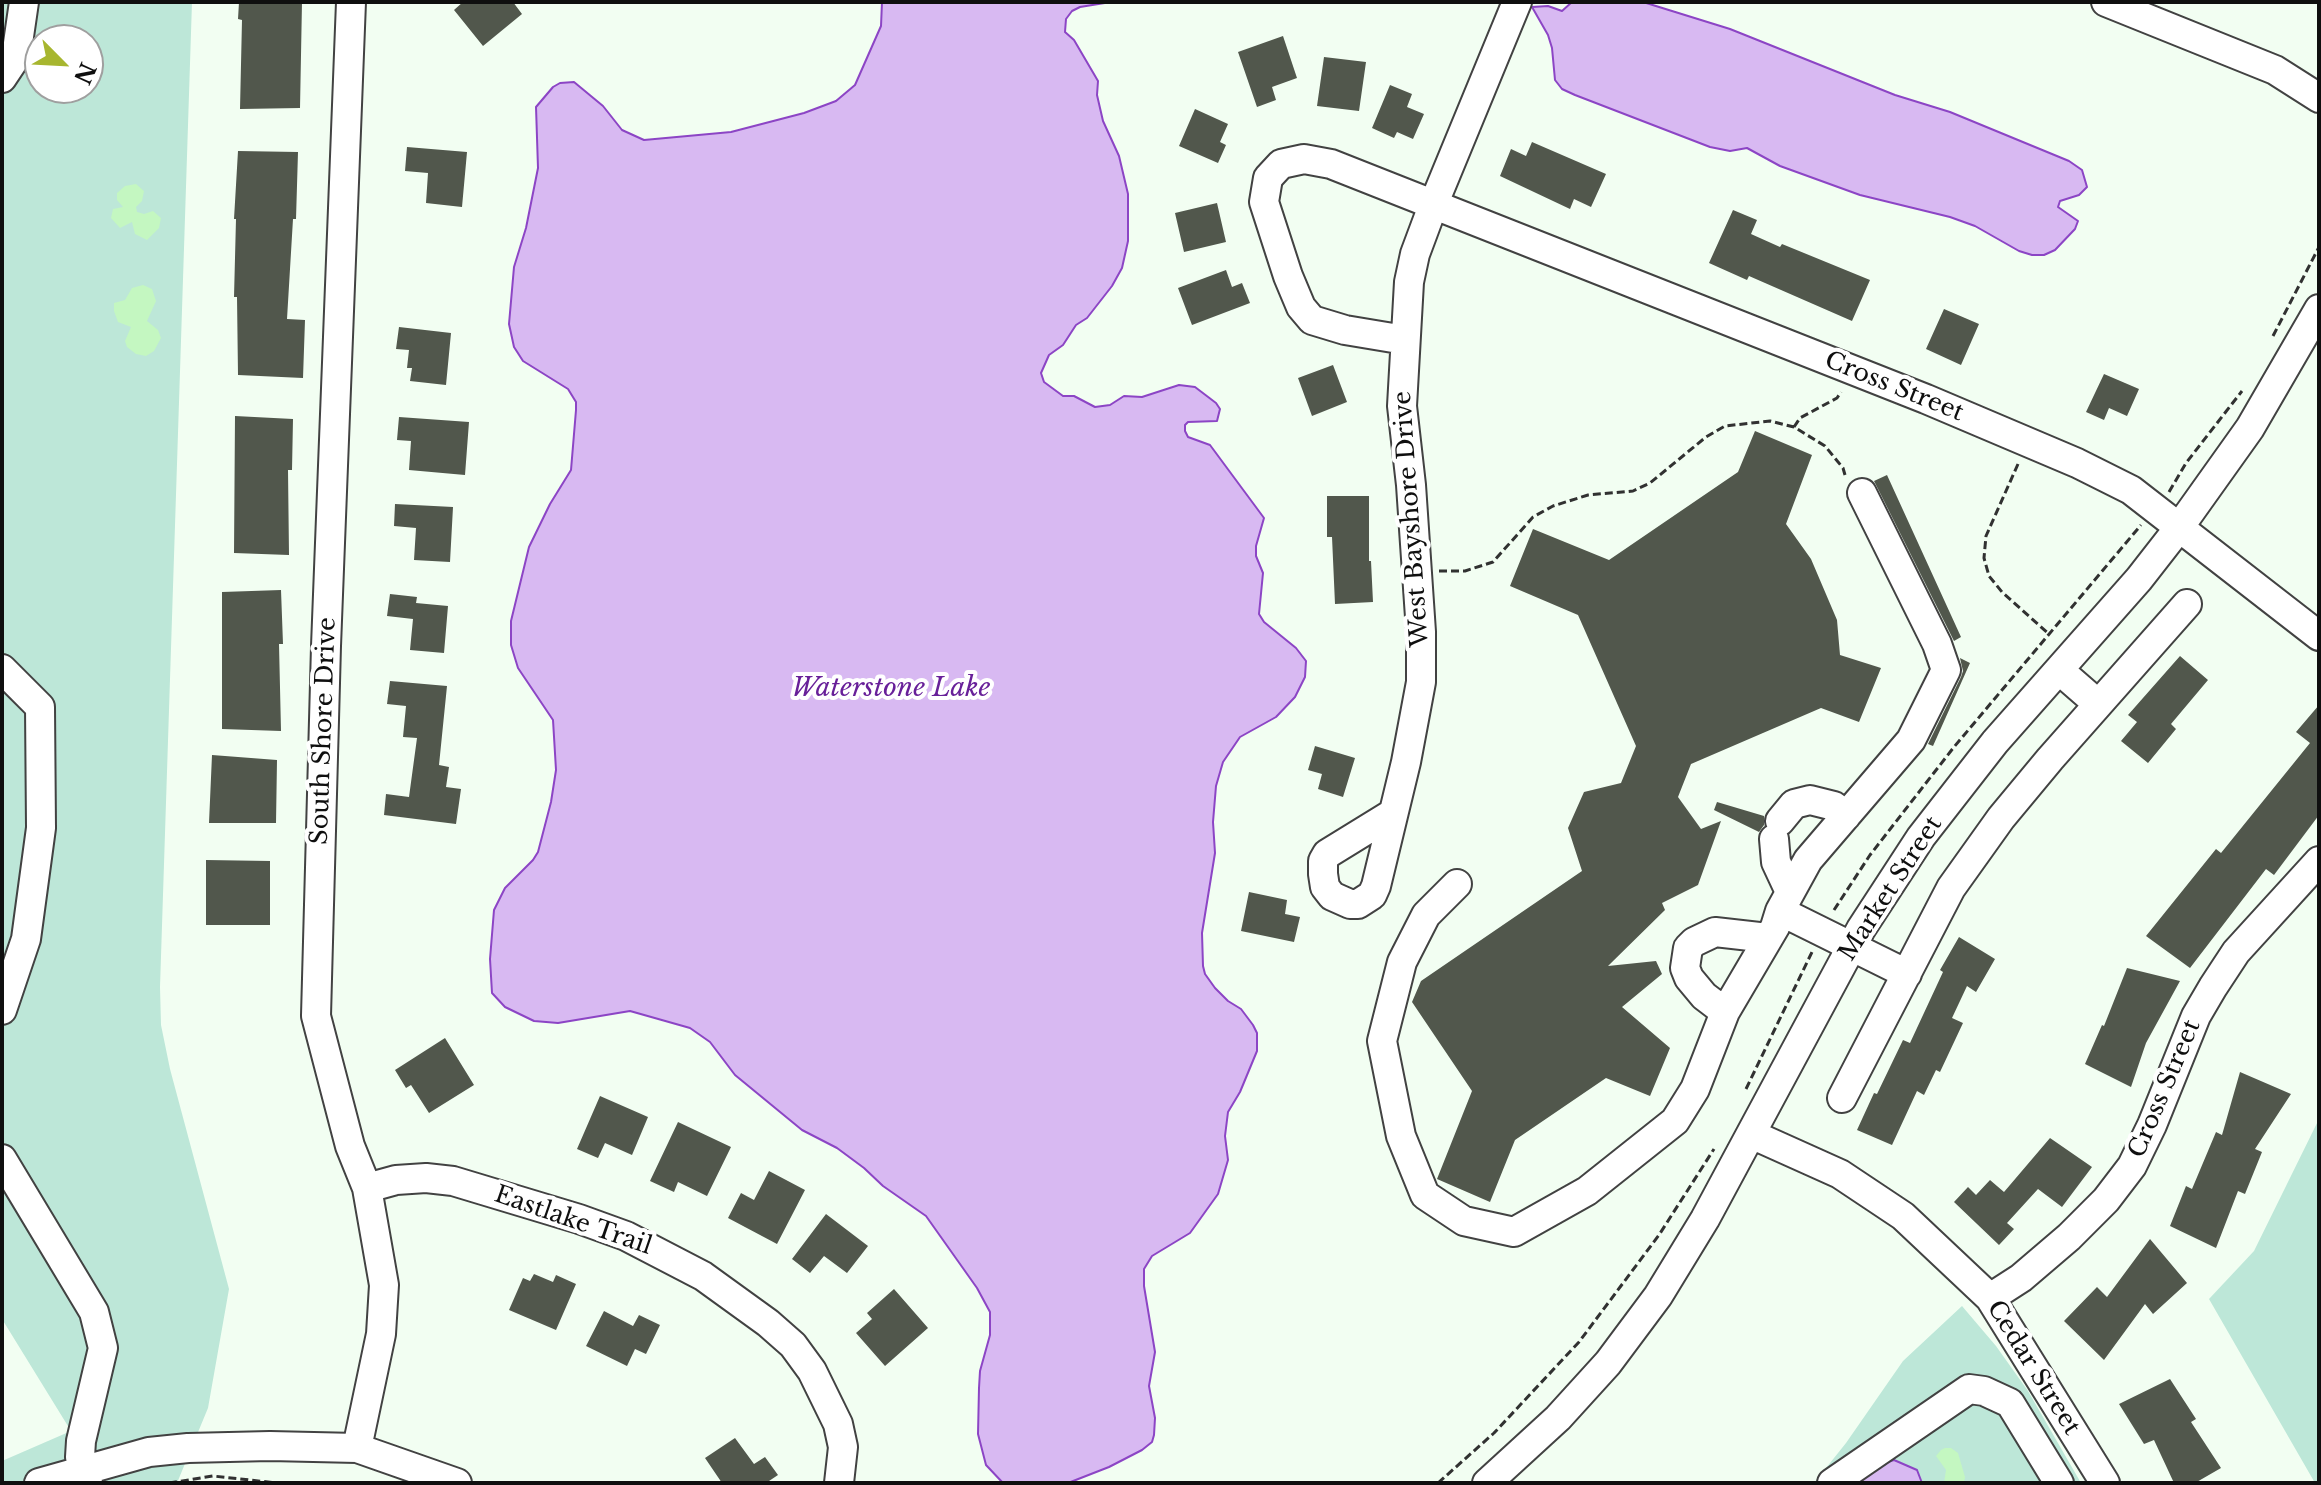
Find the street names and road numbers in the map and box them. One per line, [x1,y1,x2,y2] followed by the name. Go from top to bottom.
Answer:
[1820,346,1968,428] street label: Cross Street
[1389,390,1435,648] street label: West Bayshore Drive
[306,617,342,845] street label: South Shore Drive
[1834,811,1948,967] street label: Market Street
[2123,1016,2207,1162] street label: Cross Street
[490,1181,656,1261] street label: Eastlake Trail
[1980,1295,2086,1441] street label: Cedar Street

